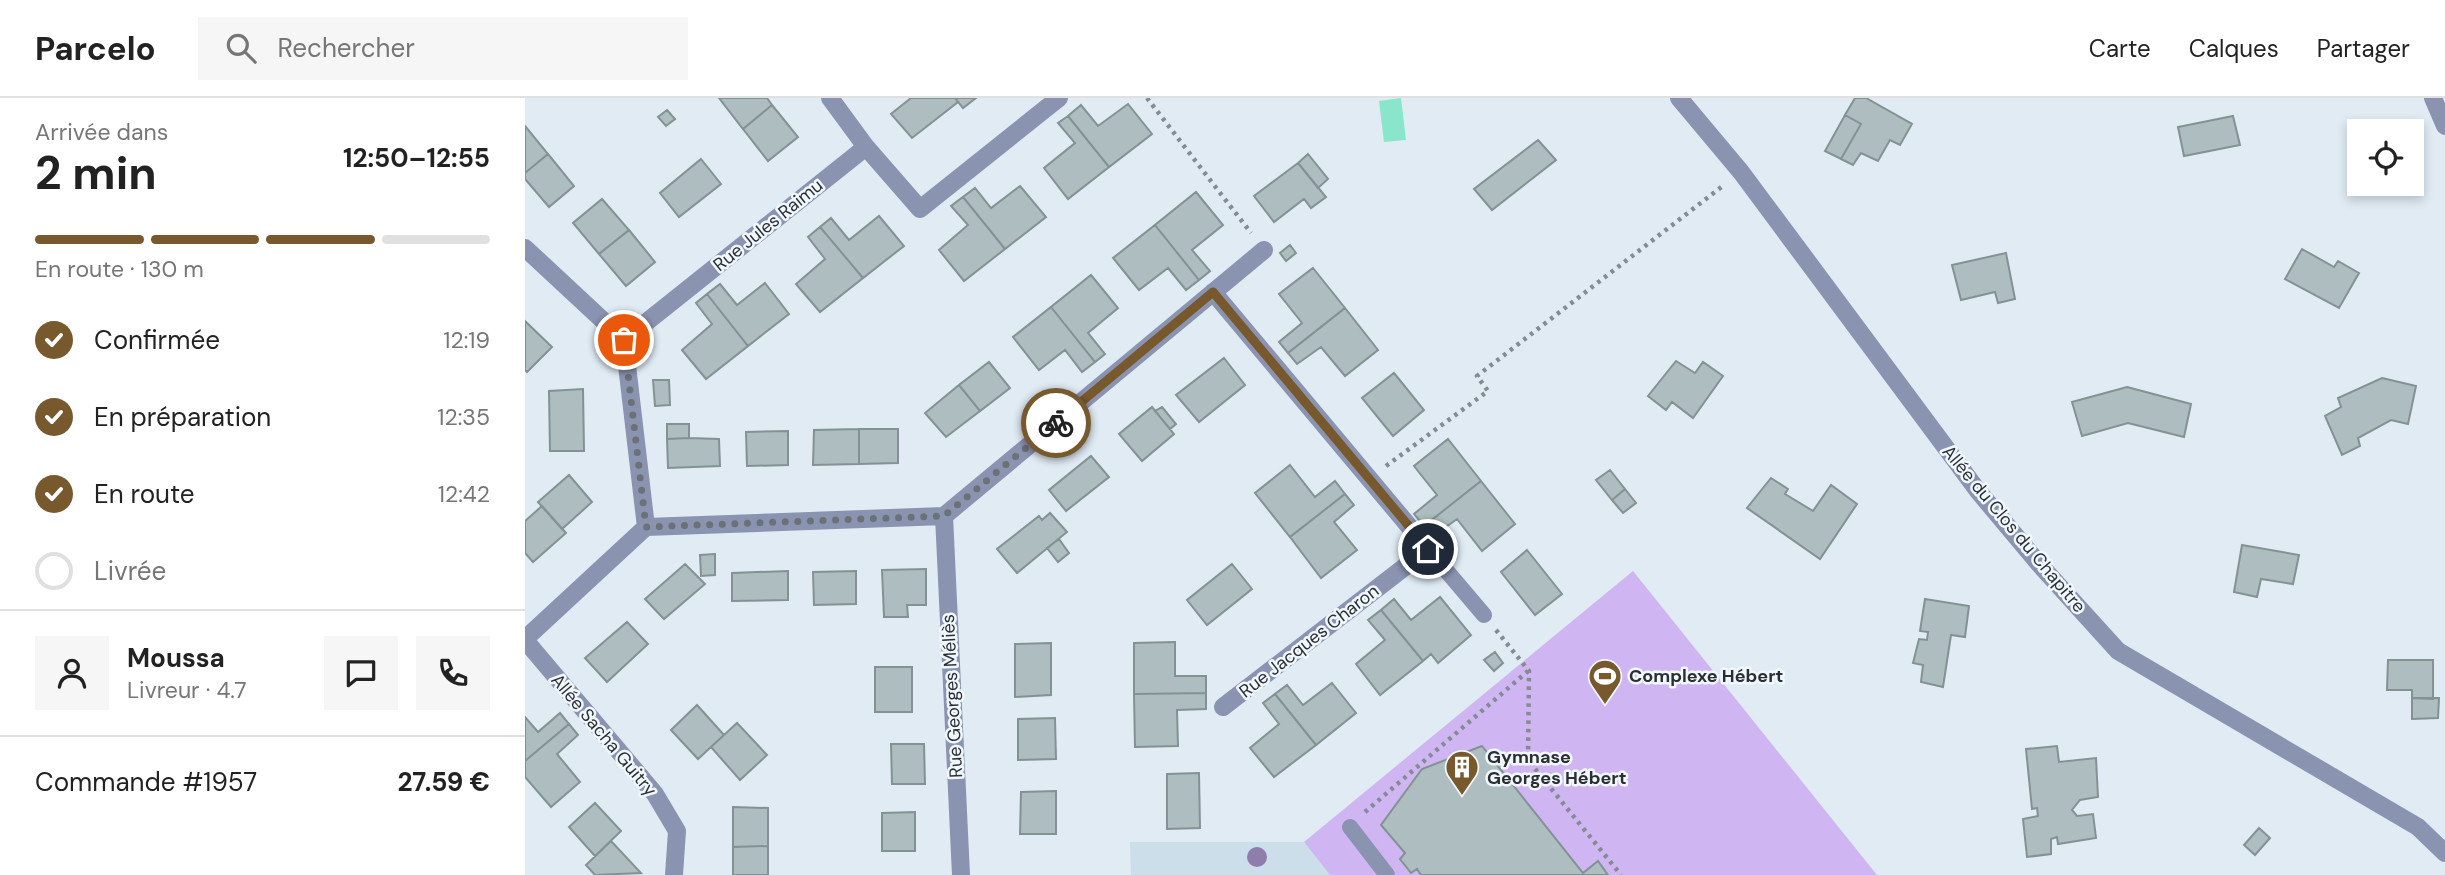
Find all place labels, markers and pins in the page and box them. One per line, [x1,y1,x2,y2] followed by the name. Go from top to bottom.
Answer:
[594,310,654,370] pin
[1398,519,1458,579] pin
[1586,657,1624,706] sports icon: Complexe Hébert
[1629,664,1783,688] place label: Complexe Hébert
[1487,745,1626,790] place label: Gymnase Georges Hébert
[1443,748,1481,797] building icon: Gymnase Georges Hébert

